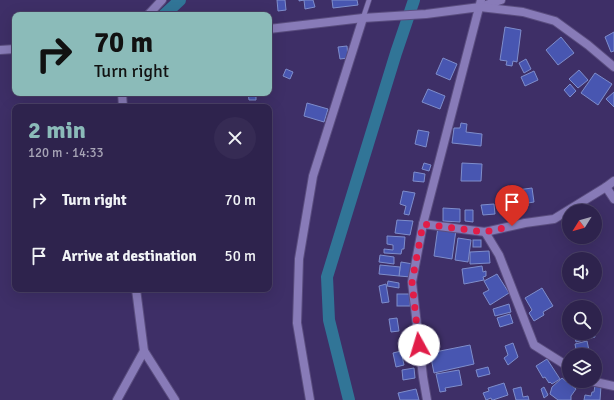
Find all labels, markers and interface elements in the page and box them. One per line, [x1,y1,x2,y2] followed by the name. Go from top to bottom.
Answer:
[94,26,153,60] text: 70 m
[28,28,80,80] icon: right
[94,60,169,82] text: Turn right
[28,115,86,145] text: 2 min
[214,117,256,159] button: close
[28,145,104,161] text: 120 m · 14:33
[495,185,529,226] pin
[28,189,50,211] icon: right
[62,191,127,209] text: Turn right
[225,191,256,209] text: 70 m
[501,191,523,213] icon: arrive
[562,204,602,244] north arrow
[562,204,602,388] map controls
[28,245,50,267] icon: arrive
[62,247,197,265] text: Arrive at destination
[225,247,256,265] text: 50 m
[562,252,602,292] button: sound
[562,300,602,340] button: search
[398,324,440,366] position arrow
[562,348,602,388] button: layers

